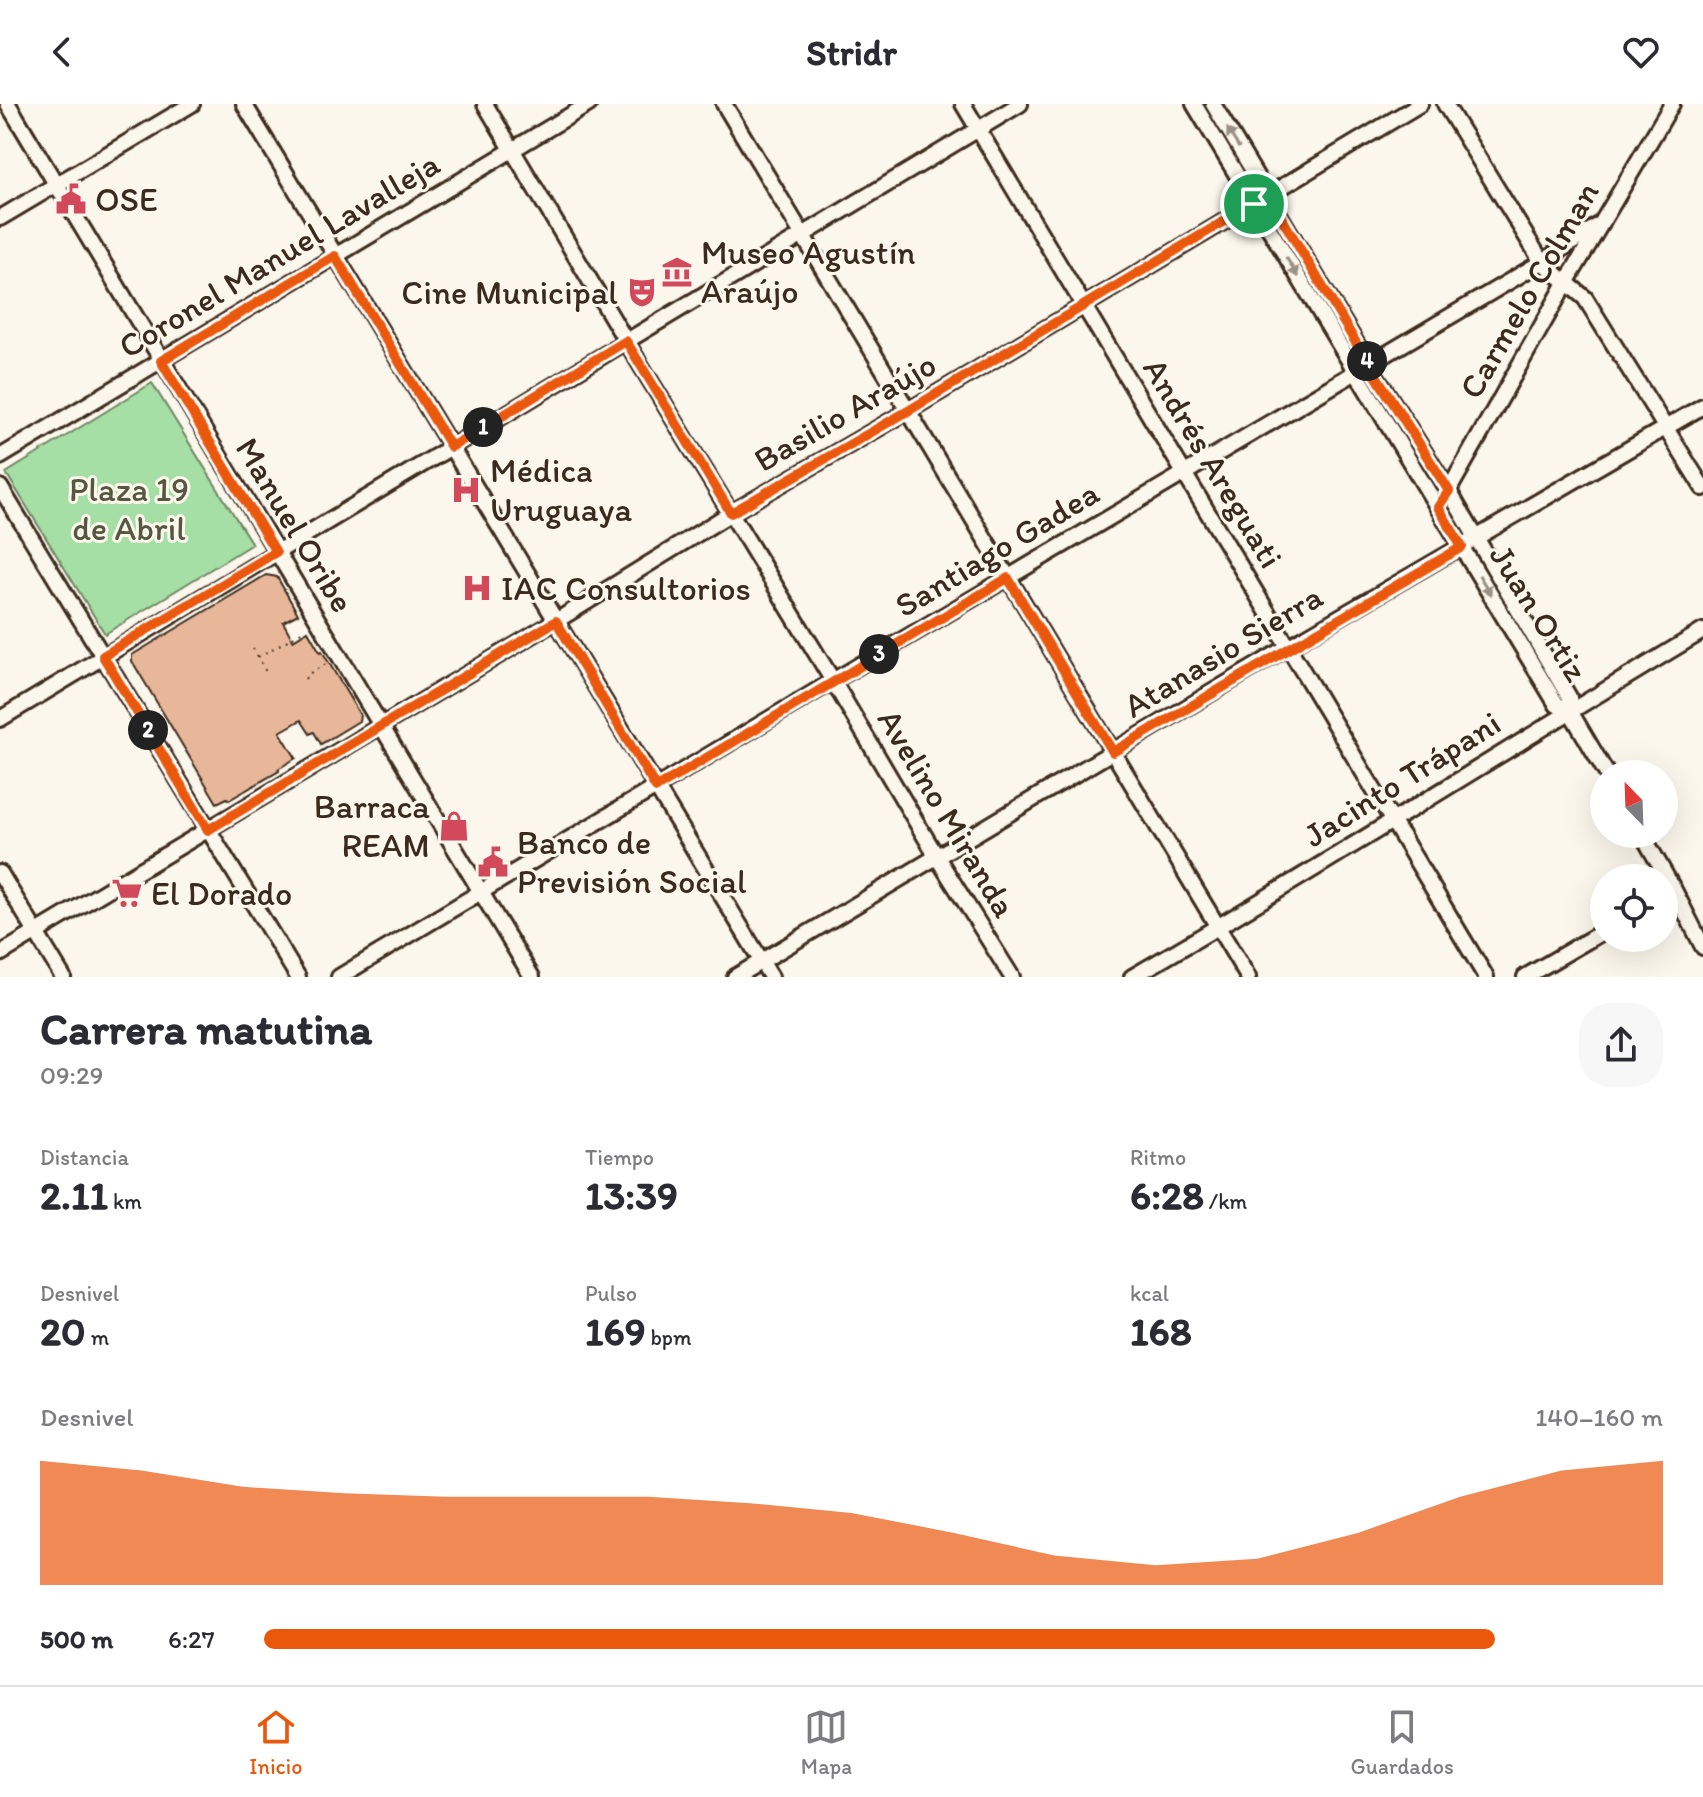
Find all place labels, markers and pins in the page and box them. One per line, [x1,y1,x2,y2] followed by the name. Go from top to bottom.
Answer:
[1220,170,1288,238] pin
[95,179,158,220] place label: OSE
[54,182,88,216] public building icon: OSE
[701,232,915,312] place label: Museo Agustín Araújo
[660,255,694,289] museum icon: Museo Agustín Araújo
[401,272,618,313] place label: Cine Municipal
[625,275,659,309] theatre icon: Cine Municipal
[1347,341,1387,381] pin: 4
[463,407,503,447] pin: 1
[490,450,632,530] place label: Médica Uruguaya
[449,473,483,507] hospital icon: Médica Uruguaya
[501,568,751,609] place label: IAC Consultorios
[460,571,494,605] hospital icon: IAC Consultorios
[859,634,899,674] pin: 3
[128,710,168,750] pin: 2
[314,786,430,866] place label: Barraca REAM
[437,809,471,843] shop icon: Barraca REAM
[517,822,747,902] place label: Banco de Previsión Social
[476,845,510,879] public building icon: Banco de Previsión Social
[151,873,292,914] place label: El Dorado
[110,876,144,910] supermarket icon: El Dorado

